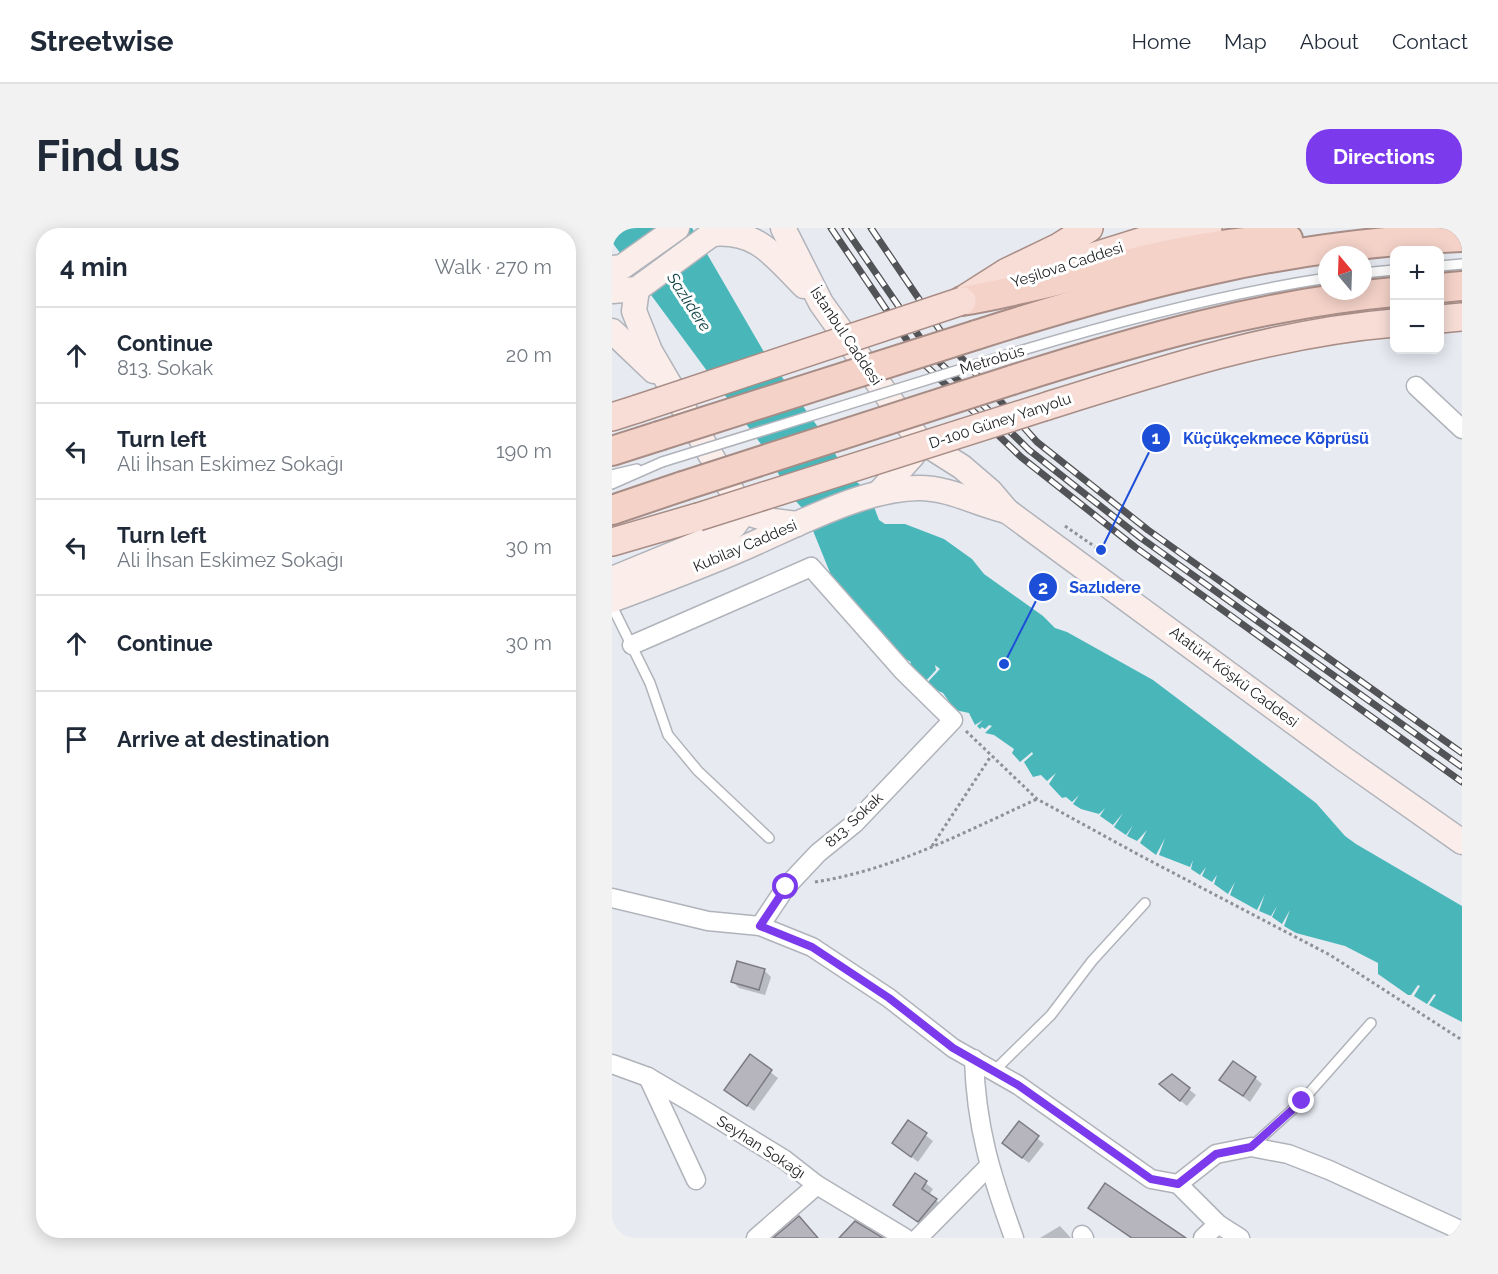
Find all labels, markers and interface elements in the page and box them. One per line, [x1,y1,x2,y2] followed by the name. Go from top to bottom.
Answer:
[30,25,174,58] text: Streetwise
[1132,29,1191,54] text: Home
[1224,29,1267,54] text: Map
[1300,29,1359,54] text: About
[1392,29,1468,54] text: Contact
[1306,129,1462,184] button: Directions
[36,132,180,181] text: Find us
[1009,238,1125,292] street label: Yeşilova Caddesi
[1318,246,1372,300] north arrow
[1390,246,1444,354] map controls
[1390,246,1444,300] button: +
[60,252,128,282] text: 4 min
[434,255,552,279] text: Walk · 270 m
[663,268,715,335] water label: Sazlıdere
[806,283,886,389] street label: İstanbul Caddesi
[1390,300,1444,354] button: −
[117,330,213,356] text: Continue
[60,339,93,372] icon: ahead
[958,342,1026,378] street label: Metrobüs
[506,343,552,367] text: 20 m
[117,356,213,380] text: 813. Sokak
[927,389,1073,453] street label: D-100 Güney Yanyolu
[1141,421,1381,455] callout: Küçükçekmece Köprüsü
[117,426,207,452] text: Turn left
[1152,427,1161,448] text: 1
[1183,429,1369,448] text: Küçükçekmece Köprüsü
[60,435,93,468] icon: left
[496,439,552,463] text: 190 m
[117,452,343,476] text: Ali İhsan Eskimez Sokağı
[690,516,800,576] street label: Kubilay Caddesi
[117,522,207,548] text: Turn left
[60,531,93,564] icon: left
[506,535,552,559] text: 30 m
[117,548,343,572] text: Ali İhsan Eskimez Sokağı
[1028,570,1153,604] callout: Sazlıdere
[1038,577,1048,598] text: 2
[1069,578,1141,597] text: Sazlıdere
[1166,623,1302,731] street label: Atatürk Köşkü Caddesi
[60,627,93,660] icon: ahead
[117,630,213,656] text: Continue
[506,631,552,655] text: 30 m
[60,723,93,756] icon: arrive
[117,726,330,752] text: Arrive at destination
[822,789,887,851] street label: 813. Sokak
[772,873,798,899] route start
[1288,1087,1314,1113] route end
[713,1112,809,1182] street label: Seyhan Sokağı

